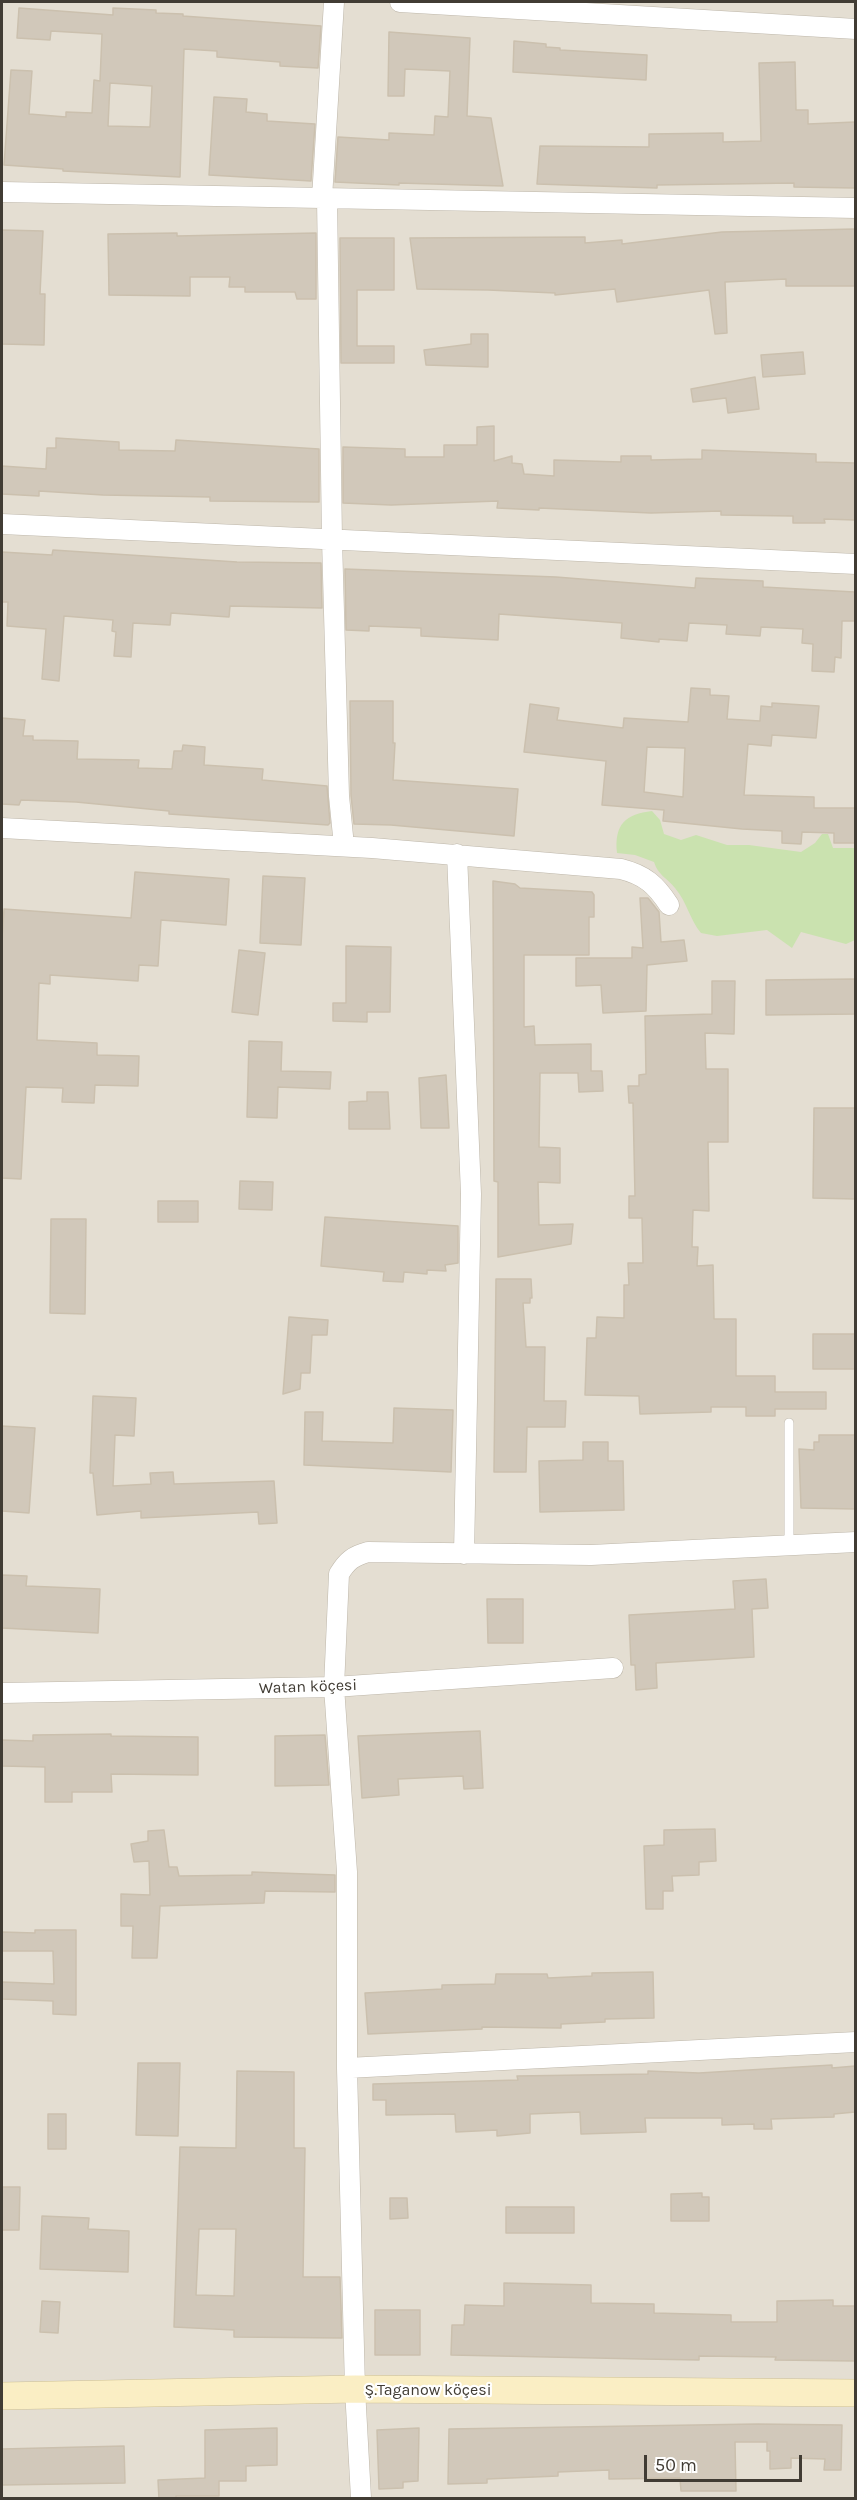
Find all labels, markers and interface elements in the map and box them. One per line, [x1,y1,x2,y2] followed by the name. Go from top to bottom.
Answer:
[259,1676,357,1698] street label: Watan köçesi
[365,2380,491,2400] street label: Ş.Taganow köçesi
[647,2443,804,2481] scale bar
[655,2454,697,2476] text: 50 m

